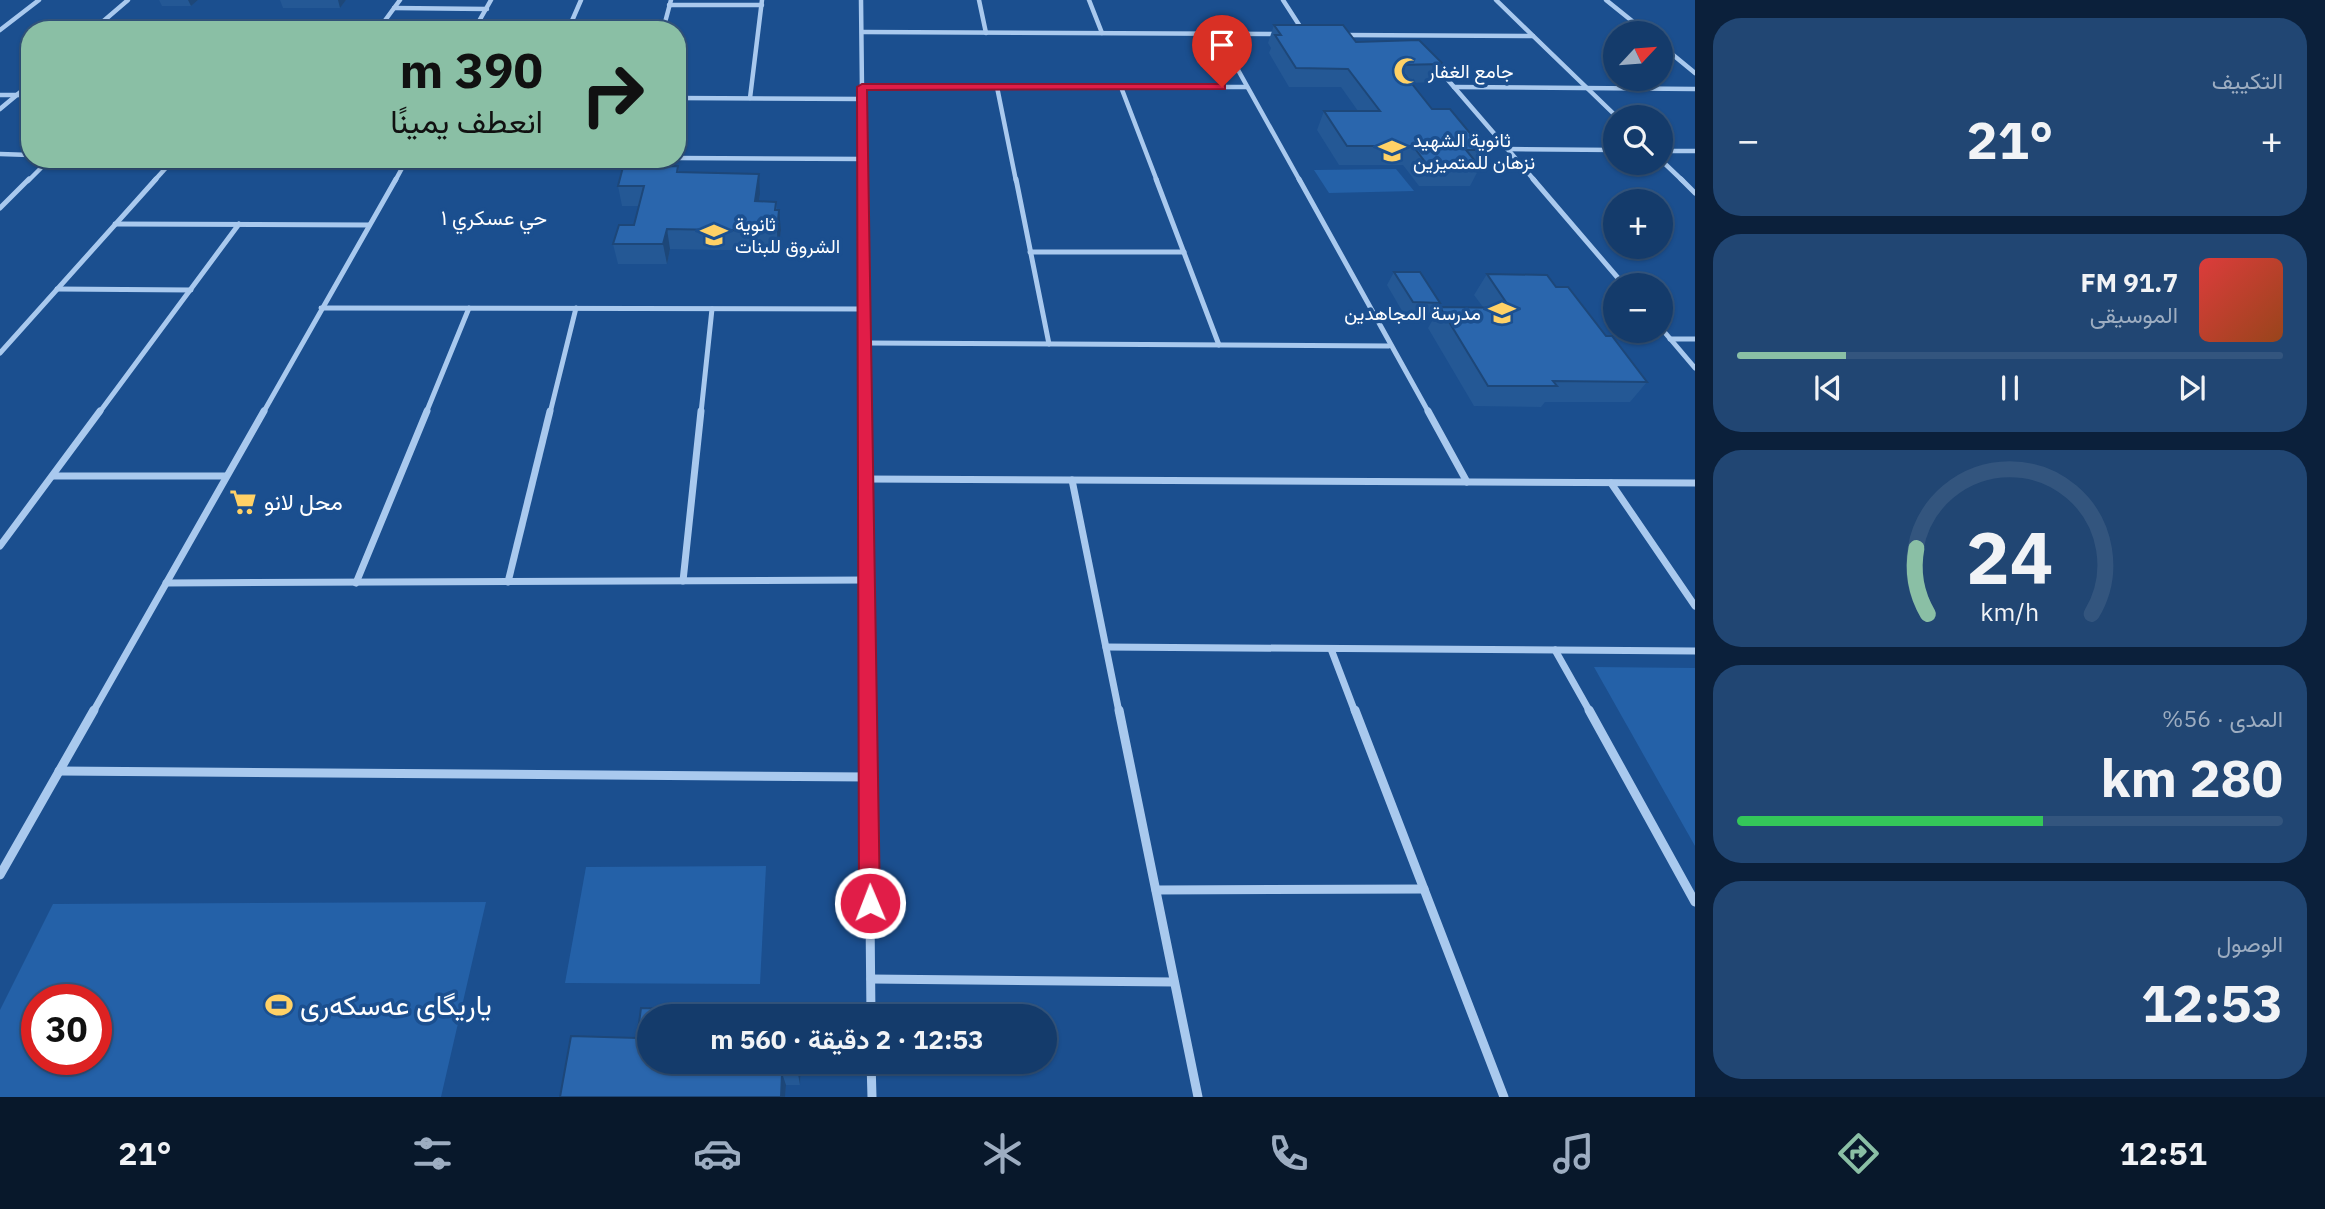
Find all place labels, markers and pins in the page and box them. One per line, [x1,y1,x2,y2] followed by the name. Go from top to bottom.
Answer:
[1192,15,1252,87] pin
[1392,56,1422,86] mosque icon: جامع الغفار
[1427,59,1513,85] place label: جامع الغفار
[1413,128,1535,174] place label: ثانوية الشهيد نزهان للمتميزين
[1377,136,1407,166] school or university icon: ثانوية الشهيد نزهان للمتميزين
[735,212,840,258] place label: ثانوية الشروق للبنات
[699,220,729,250] school or university icon: ثانوية الشروق للبنات
[1487,298,1517,328] school or university icon: مدرسة المجاهدين
[1344,301,1481,325] place label: مدرسة المجاهدين
[264,486,343,517] place label: محل لانو
[228,487,258,517] supermarket icon: محل لانو
[300,986,492,1023] place label: یاریگای عەسکەری
[264,990,294,1020] sports icon: یاریگای عەسکەری

